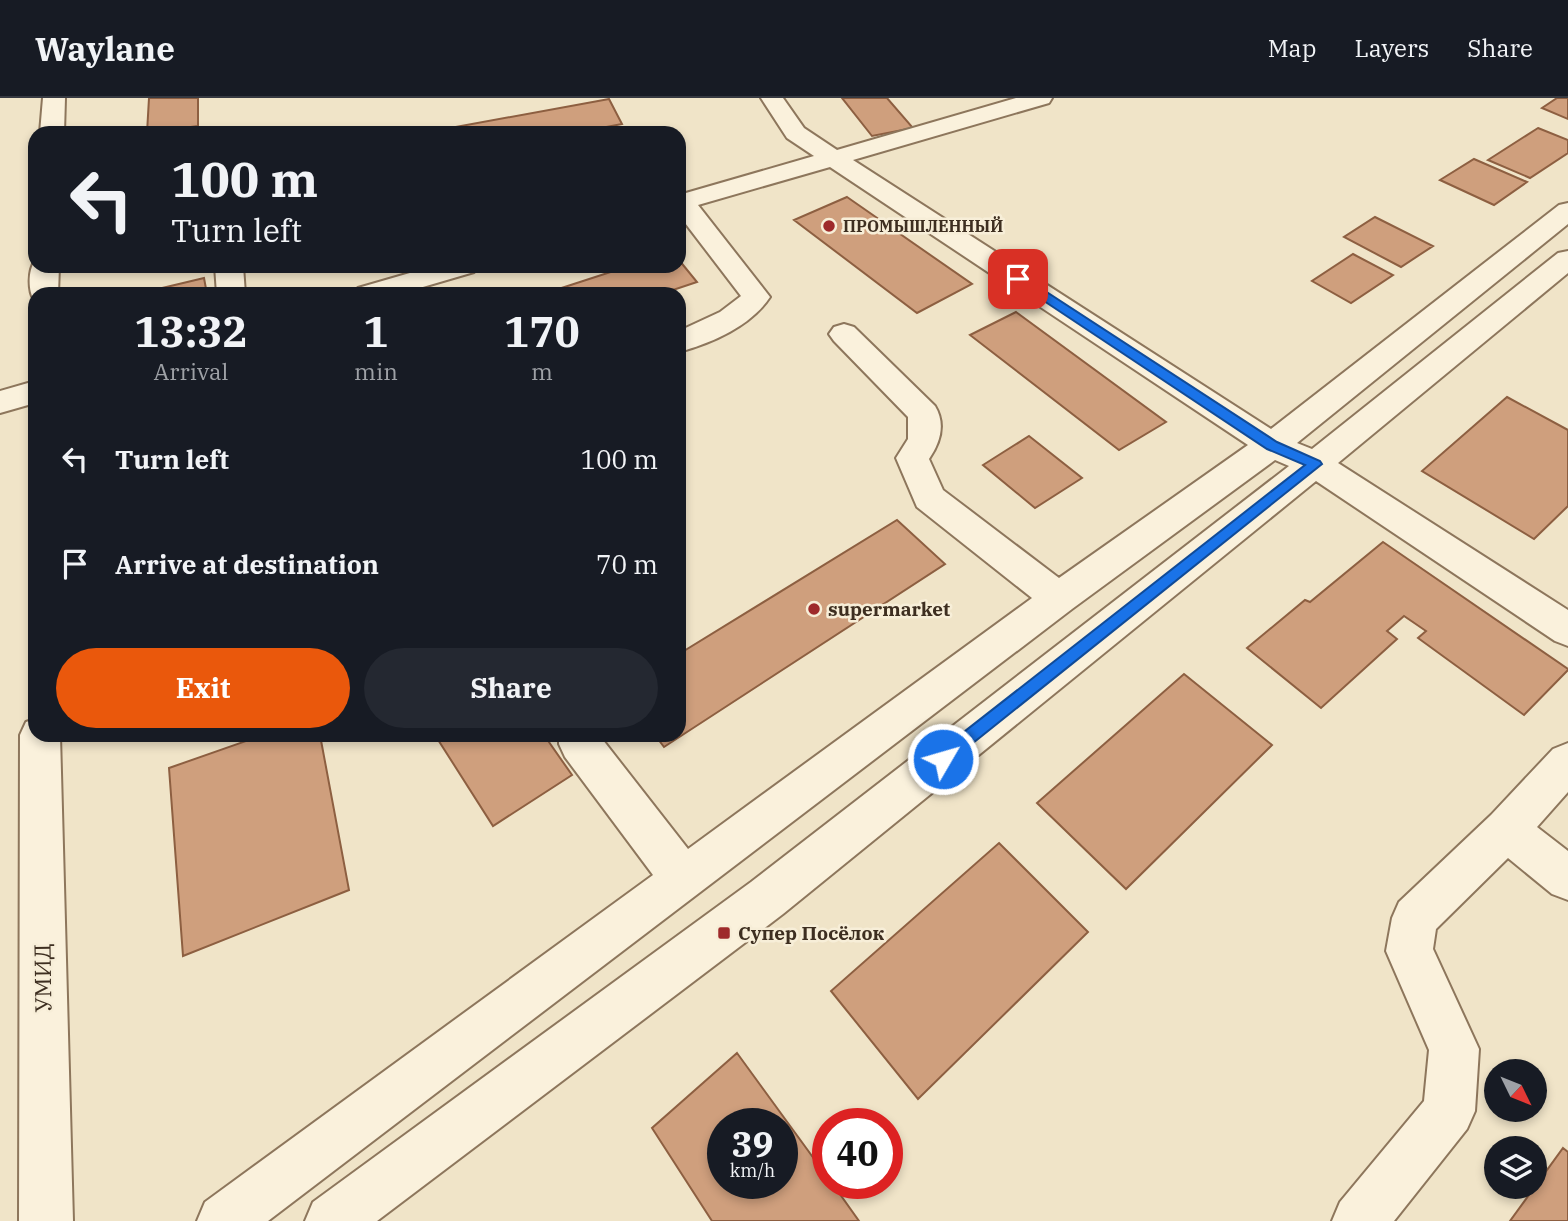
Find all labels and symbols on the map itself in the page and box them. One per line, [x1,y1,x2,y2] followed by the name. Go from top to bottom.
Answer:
[843,216,1003,236] place label: ПРОМЫШЛЕННЫЙ
[821,218,837,234] marker: ПРОМЫШЛЕННЫЙ
[988,249,1048,309] pin
[828,597,950,621] place label: supermarket
[806,601,822,617] marker: supermarket
[906,722,980,796] position arrow
[738,921,885,945] place label: Супер Посёлок
[716,925,732,941] marker: Супер Посёлок
[26,943,58,1013] street label: УМИД
[1484,1059,1547,1122] north arrow
[812,1108,903,1199] speed limit sign: 40

